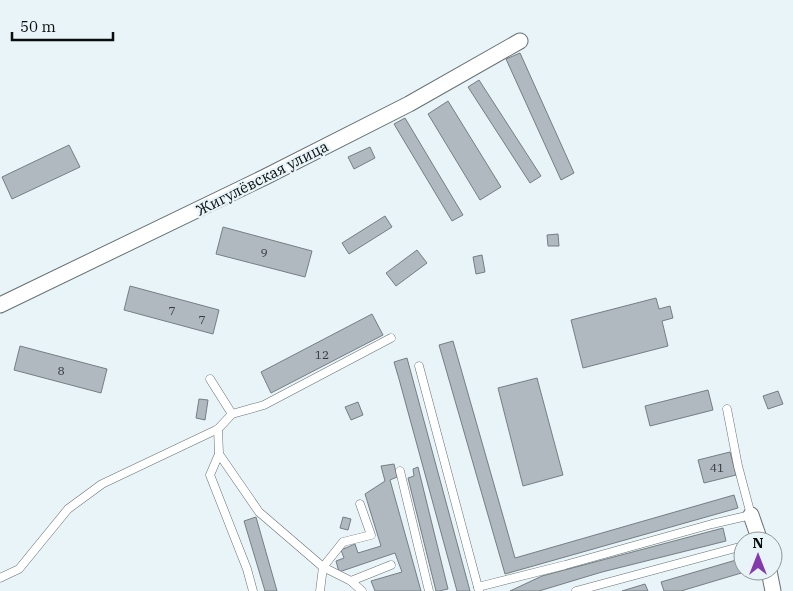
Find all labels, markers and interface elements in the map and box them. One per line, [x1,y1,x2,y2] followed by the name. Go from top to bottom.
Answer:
[12,10,114,42] scale bar
[20,17,56,36] text: 50 m
[193,136,331,220] street label: Жигулёвская улица
[260,245,268,260] house number: 9
[168,303,176,318] house number: 7
[198,312,206,327] house number: 7
[315,347,329,362] house number: 12
[57,363,65,378] house number: 8
[710,460,724,475] house number: 41
[733,531,783,581] north arrow
[752,534,764,552] text: N

